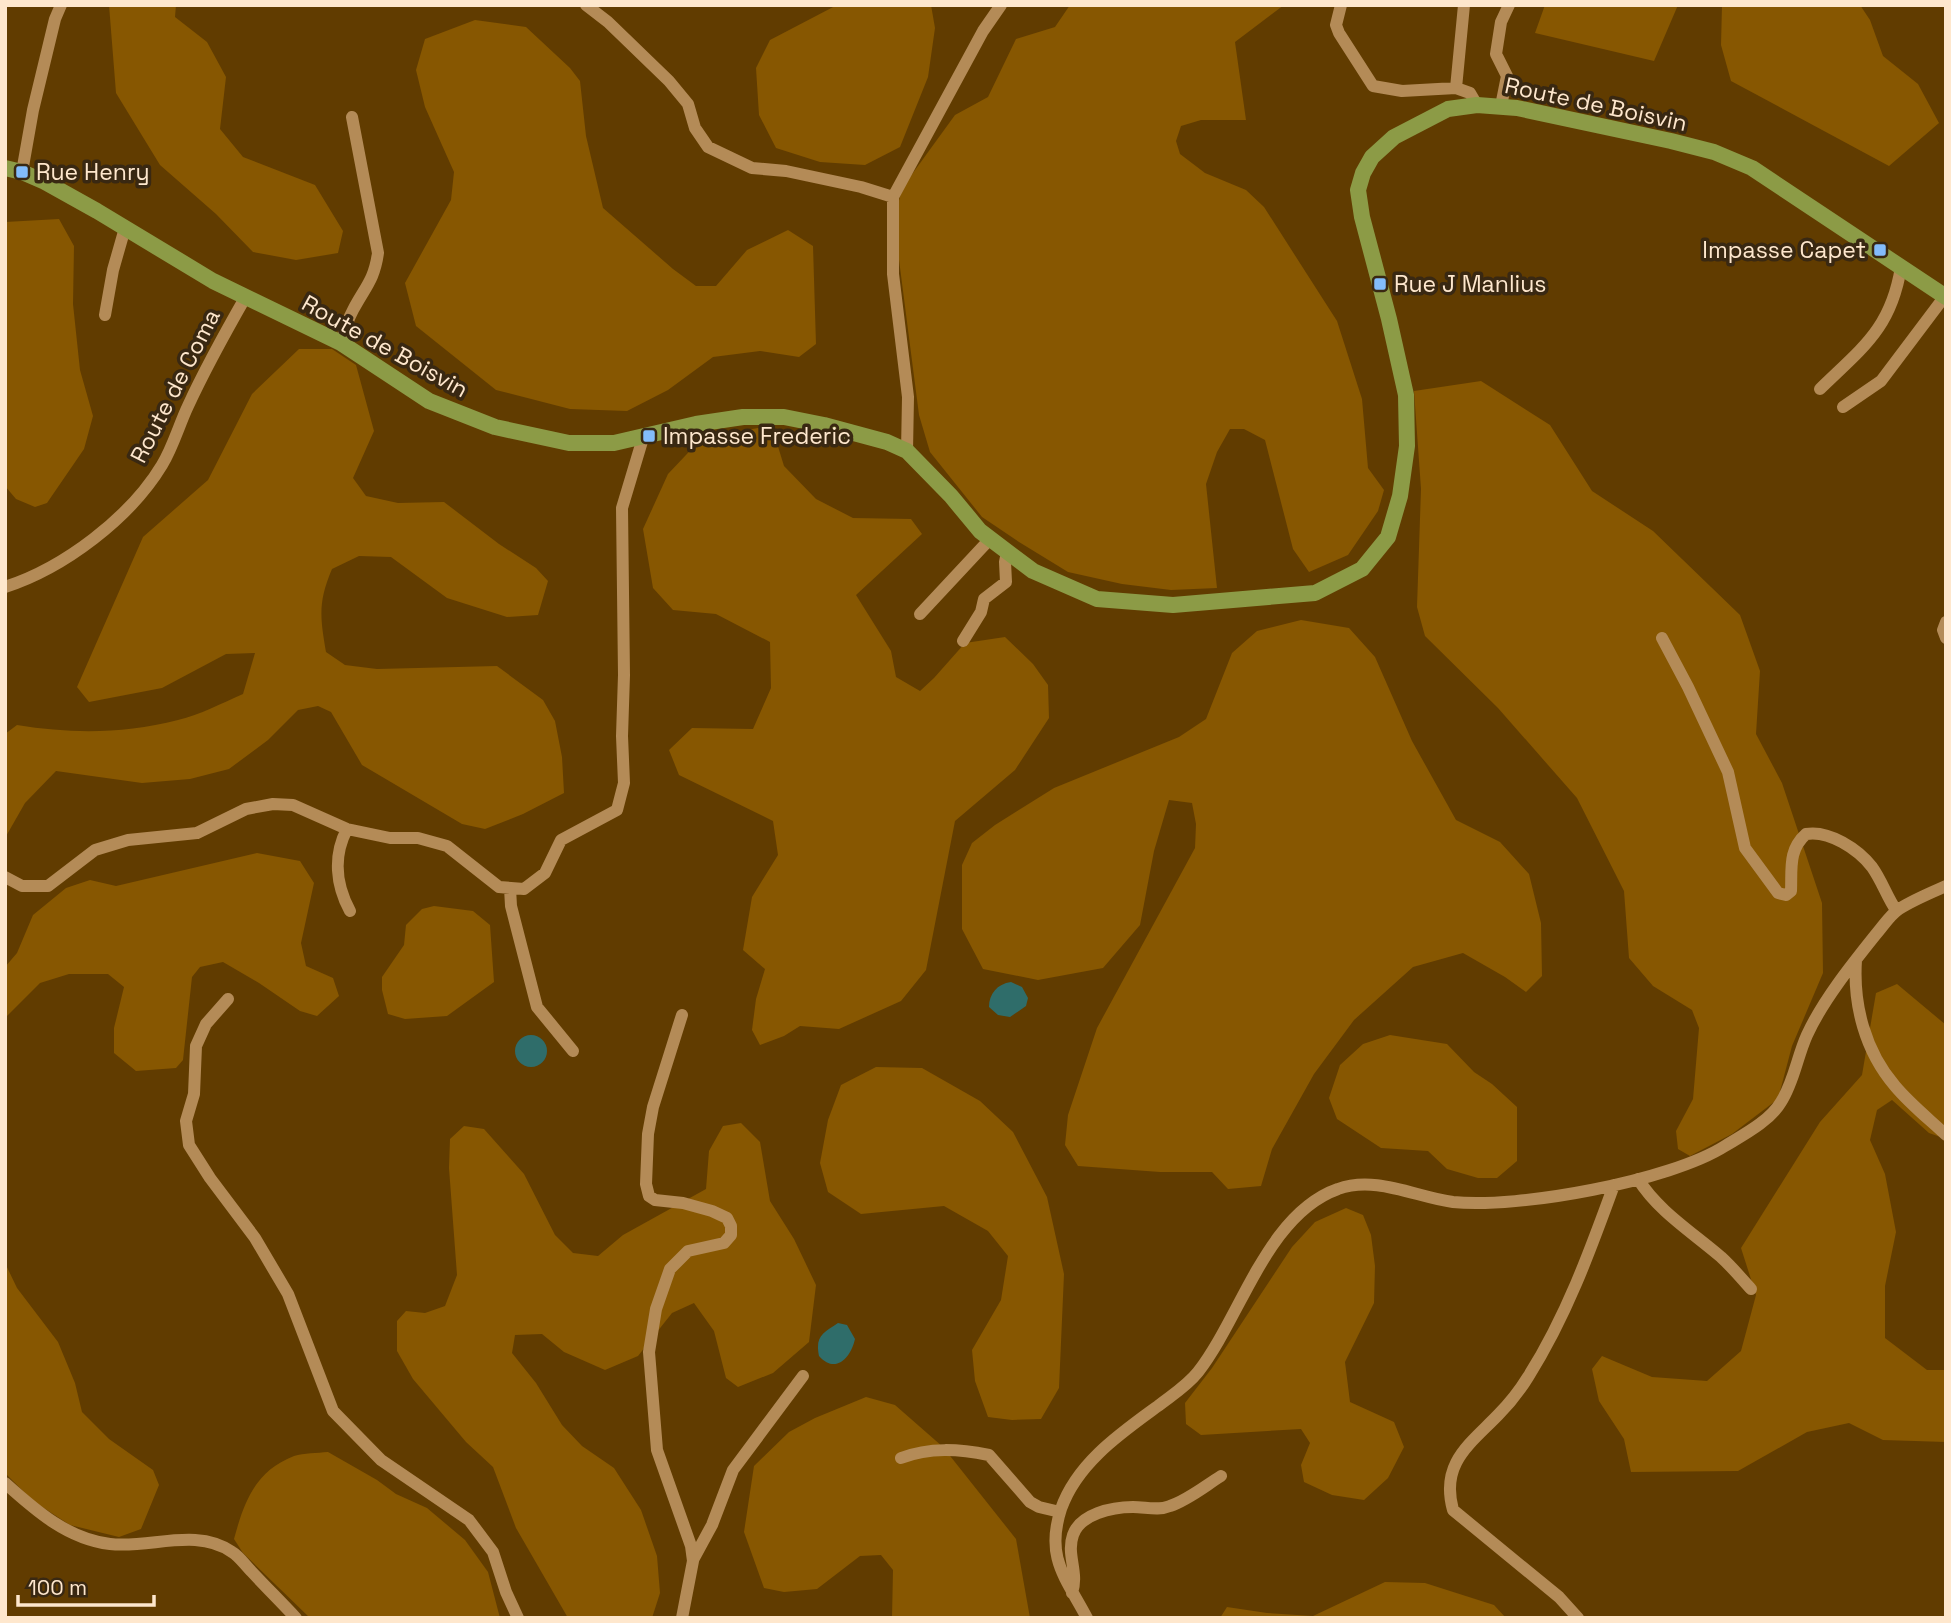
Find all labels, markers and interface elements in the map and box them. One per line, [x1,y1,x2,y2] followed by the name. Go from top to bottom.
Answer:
[1502,70,1690,138] street label: Route de Boisvin
[36,157,150,187] place label: Rue Henry
[14,164,30,180] marker: Rue Henry
[1702,235,1866,265] place label: Impasse Capet
[1872,242,1888,258] marker: Impasse Capet
[1394,269,1546,299] place label: Rue J Manlius
[1372,276,1388,292] marker: Rue J Manlius
[297,288,473,404] street label: Route de Boisvin
[123,304,227,468] street label: Route de Coma
[663,421,851,451] place label: Impasse Frederic
[641,428,657,444] marker: Impasse Frederic
[18,1564,154,1608] scale bar
[28,1574,87,1601] text: 100 m

